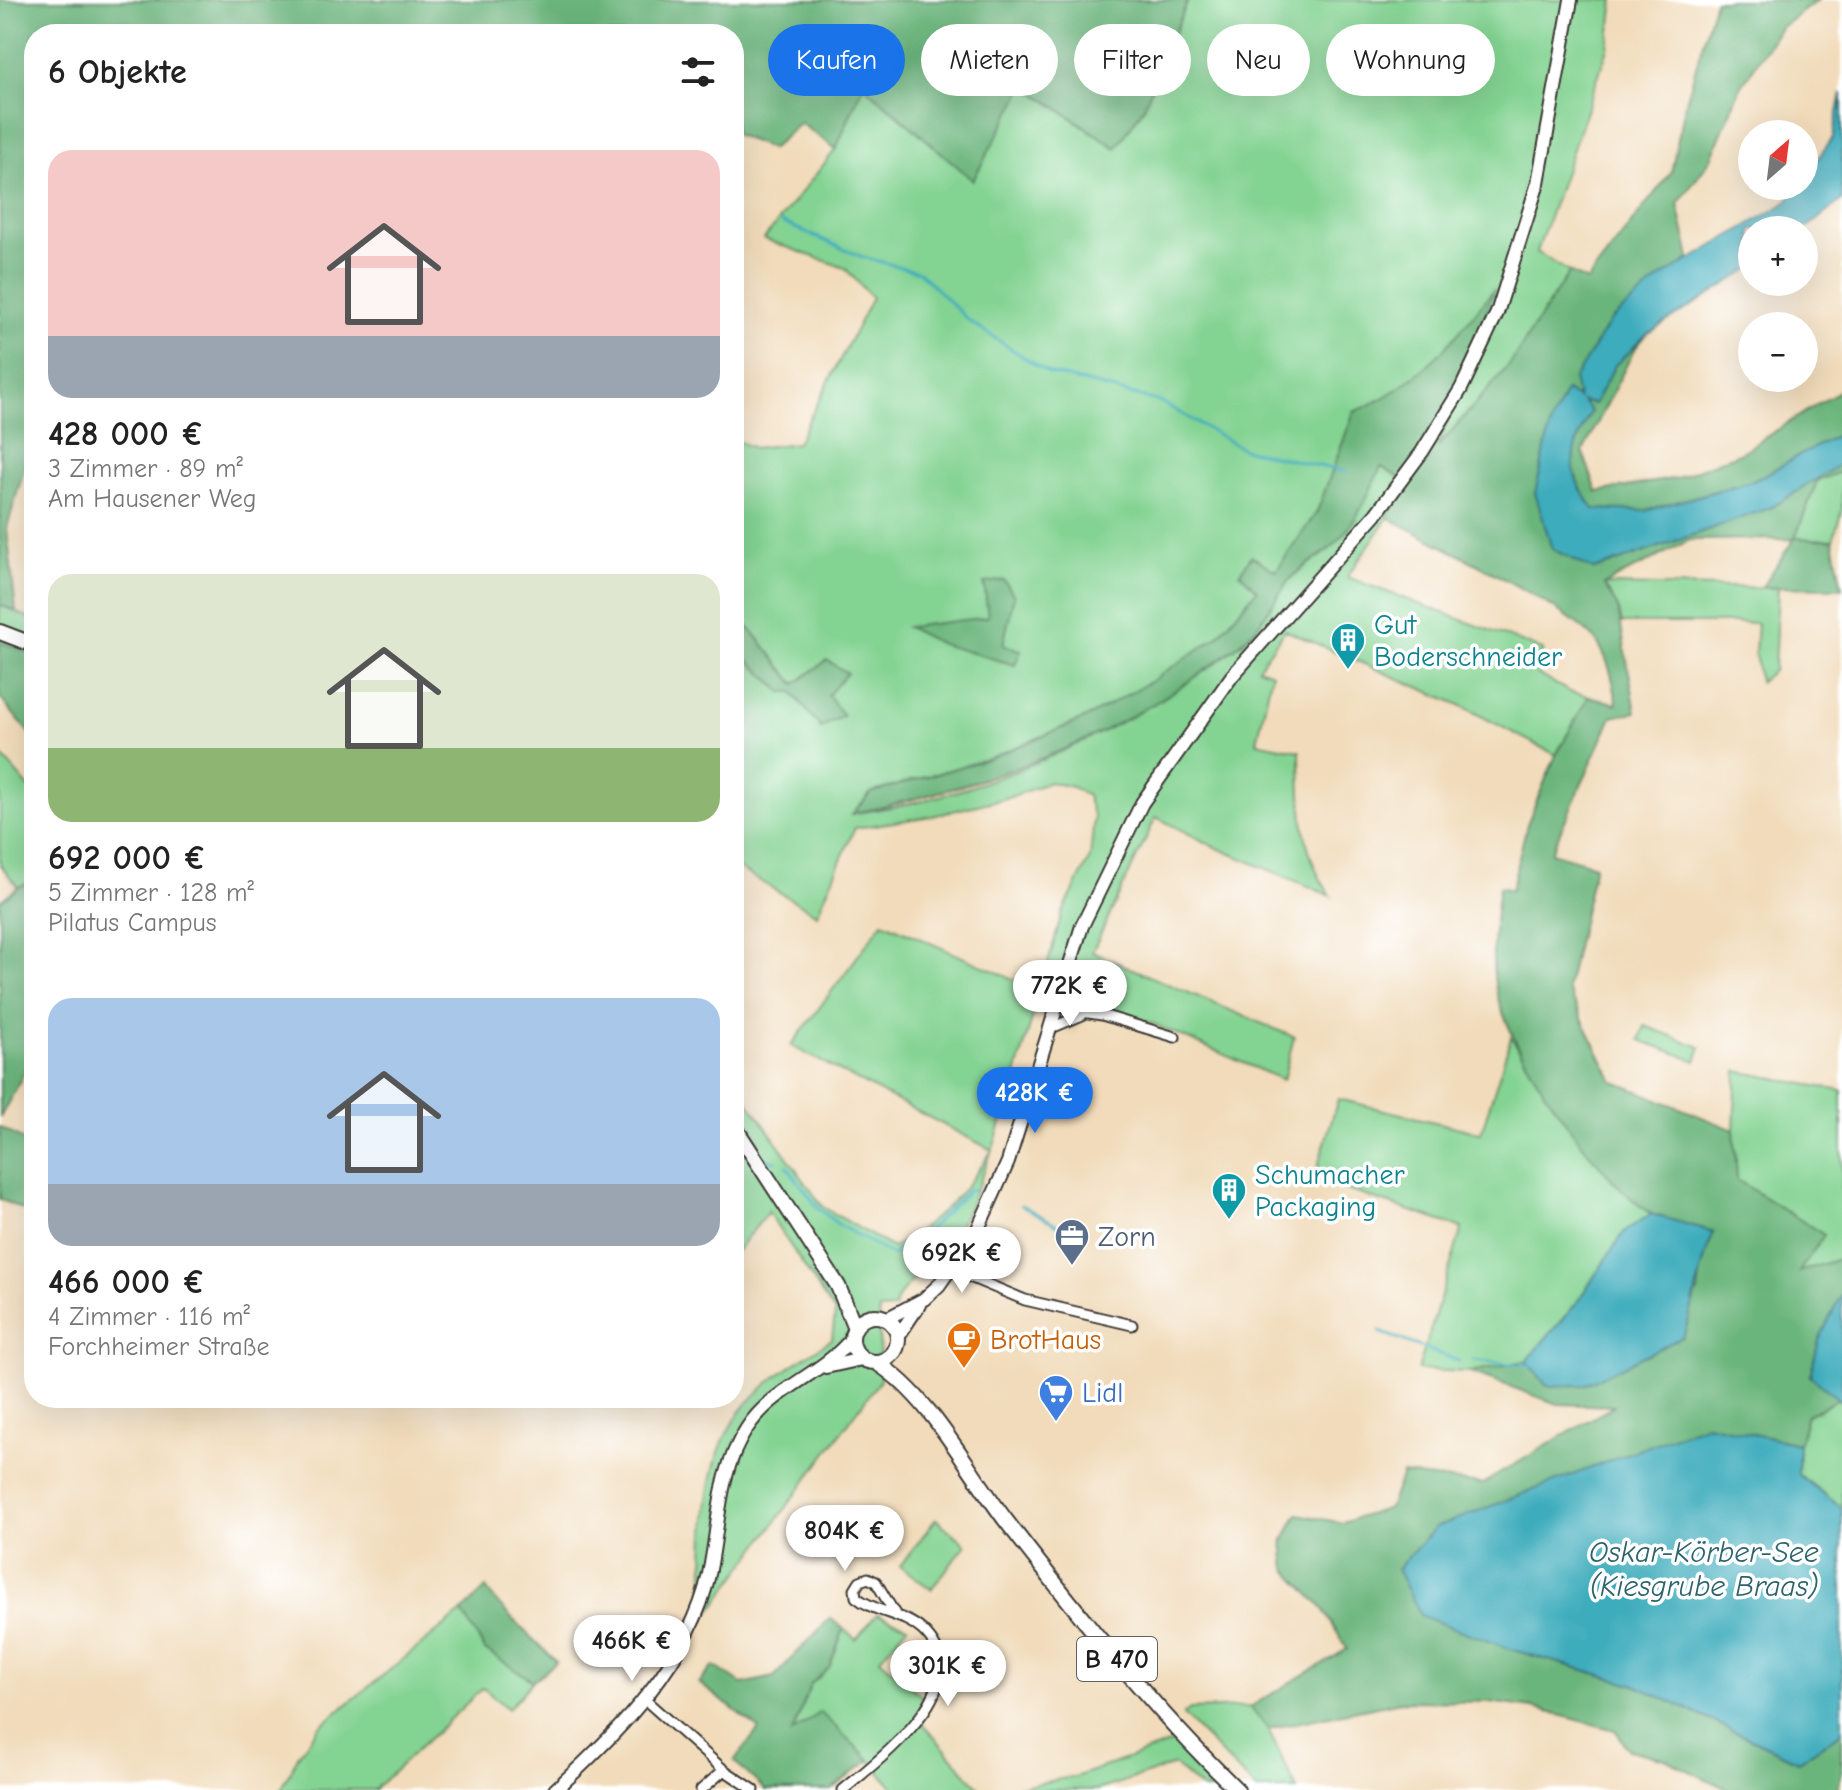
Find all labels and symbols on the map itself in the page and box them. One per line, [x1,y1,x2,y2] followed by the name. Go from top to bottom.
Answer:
[1738,120,1818,200] north arrow
[1374,609,1562,673] place label: Gut Boderschneider
[1329,621,1367,671] building icon: Gut Boderschneider
[1005,960,1135,1028] pin: 772K €
[970,1067,1100,1135] pin: 428K €
[1255,1159,1405,1223] place label: Schumacher Packaging
[1210,1171,1248,1221] building icon: Schumacher Packaging
[1053,1217,1091,1267] office icon: Zorn
[1098,1221,1156,1253] place label: Zorn
[897,1227,1027,1295] pin: 692K €
[945,1320,983,1370] cafe icon: BrotHaus
[990,1324,1101,1356] place label: BrotHaus
[1037,1373,1075,1423] supermarket icon: Lidl
[1082,1377,1123,1409] place label: Lidl
[780,1505,910,1573] pin: 804K €
[1589,1535,1819,1604] water label: Oskar-Körber-See (Kiesgrube Braas)
[567,1615,697,1683] pin: 466K €
[1077,1637,1157,1681] road number: B 470
[883,1640,1013,1708] pin: 301K €

